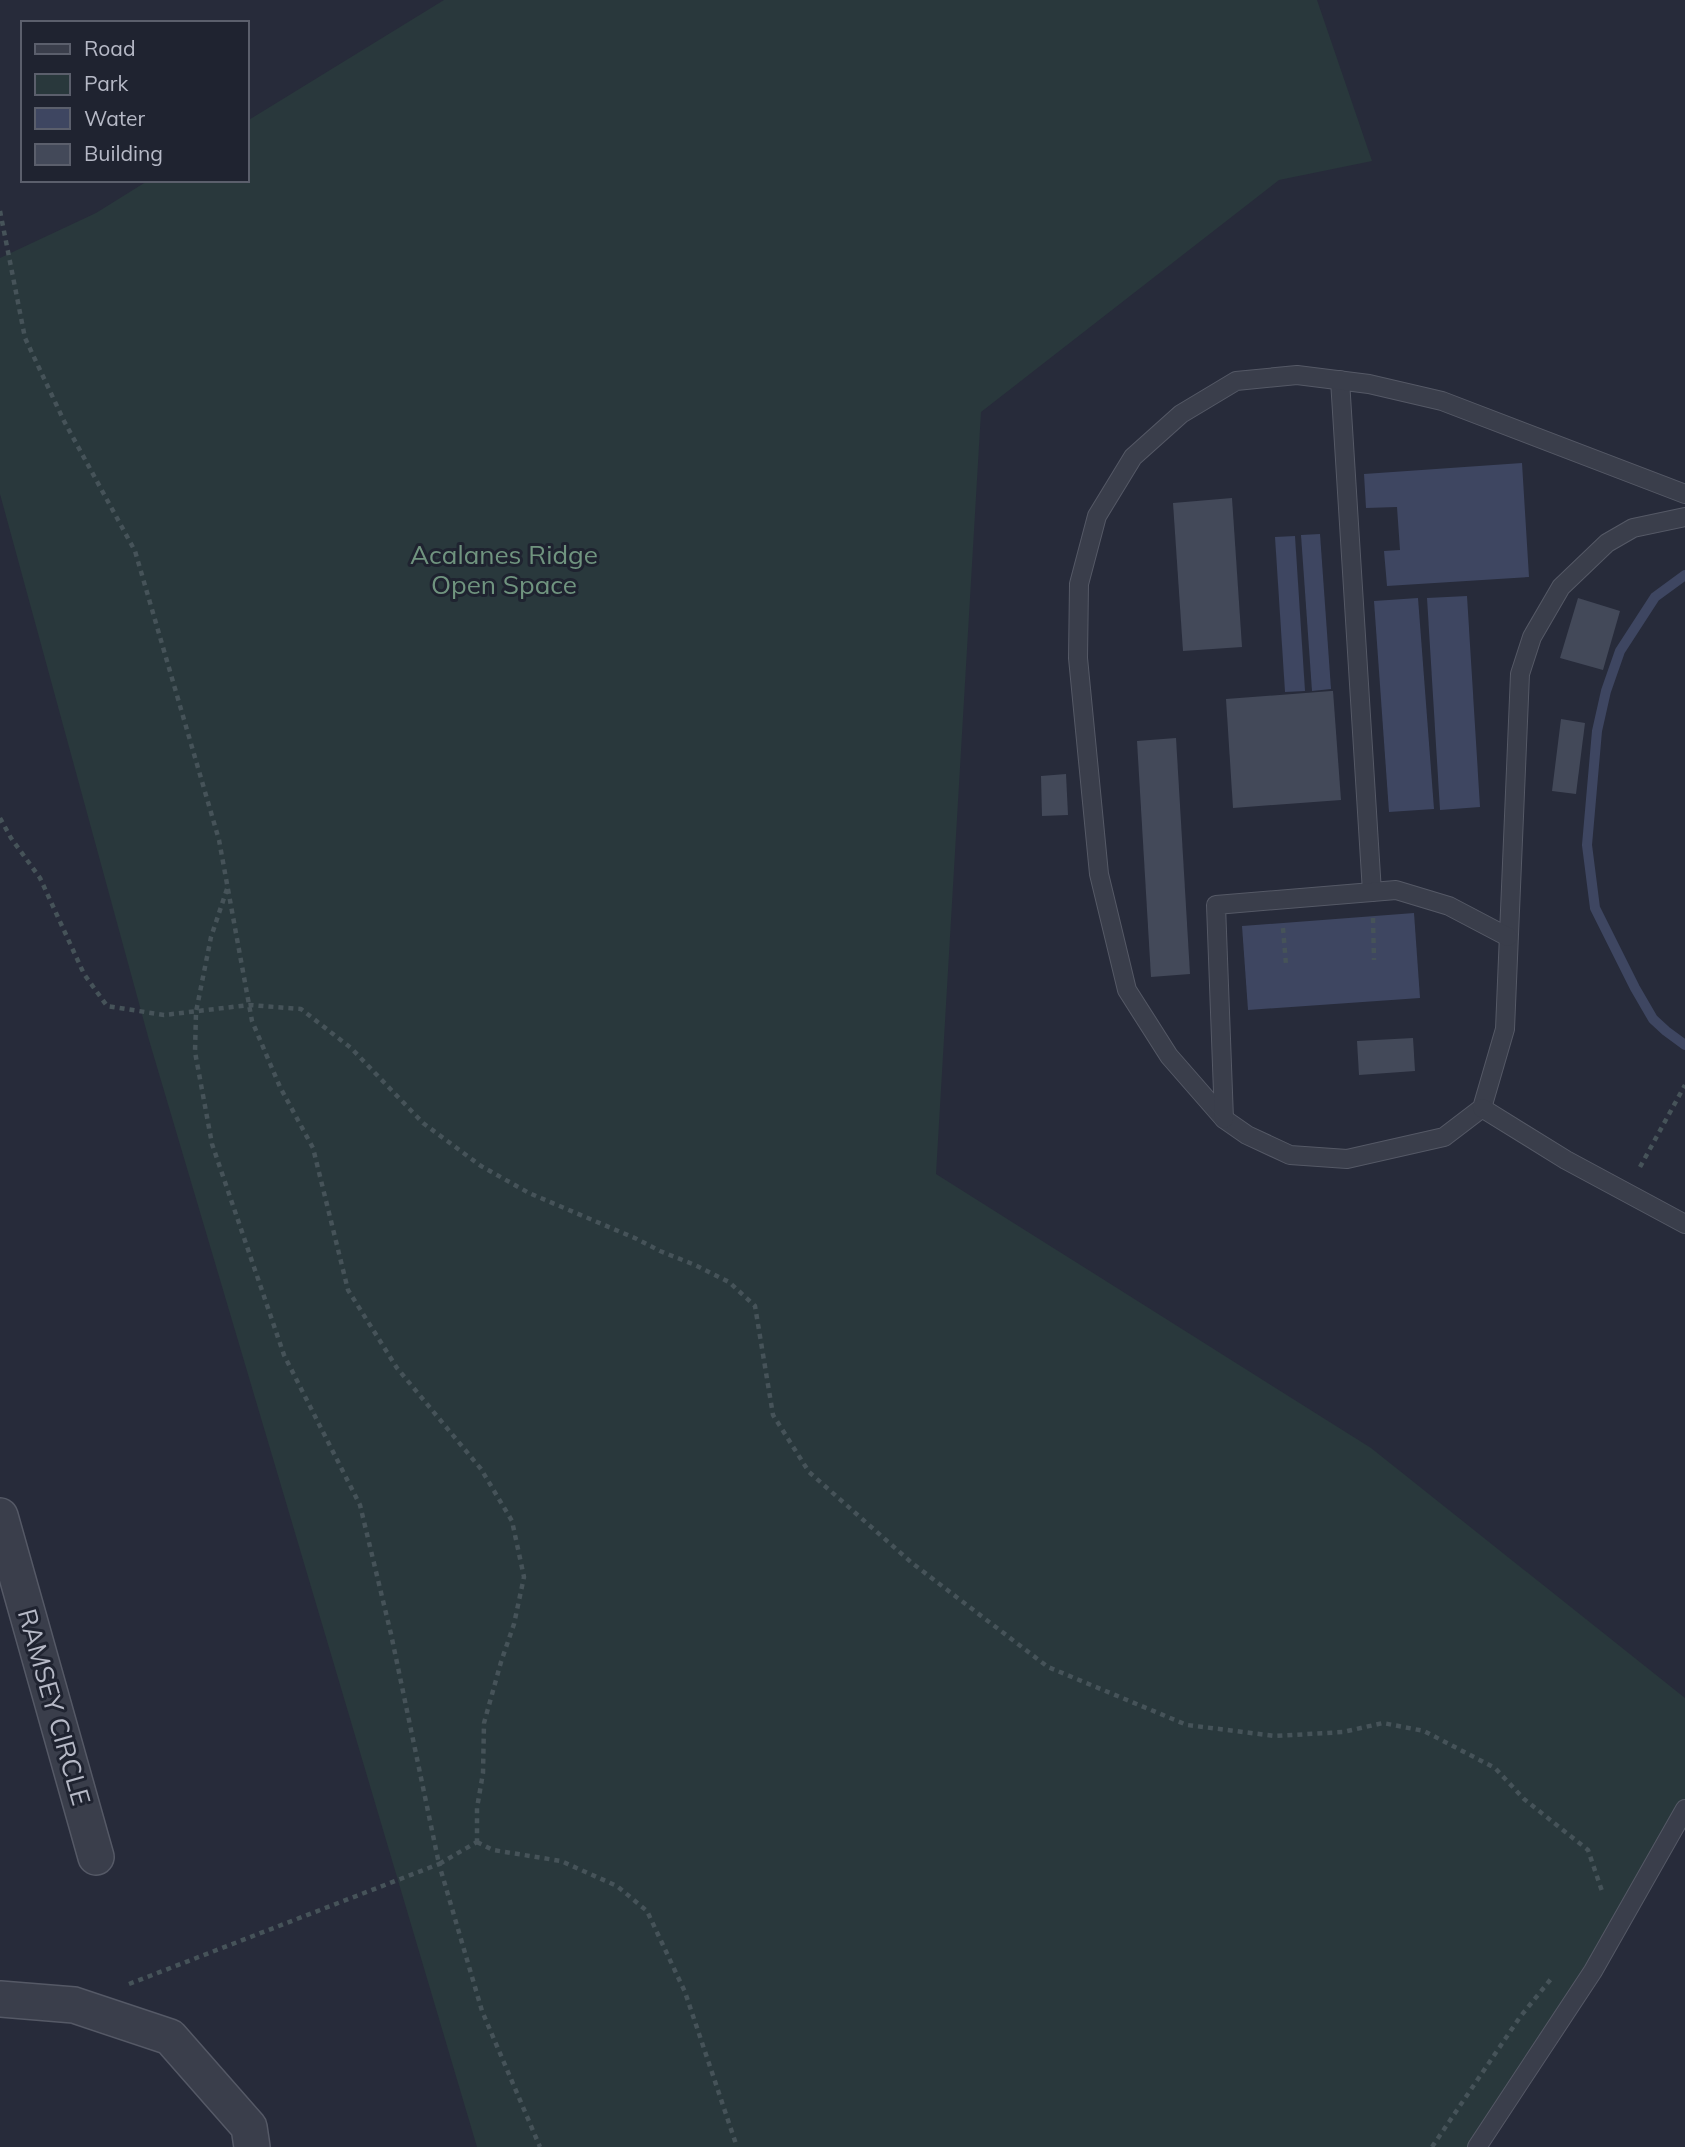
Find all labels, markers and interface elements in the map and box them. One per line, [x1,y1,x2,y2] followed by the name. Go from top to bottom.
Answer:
[21,21,248,182] legend
[84,35,135,61] text: Road
[84,70,128,96] text: Park
[84,105,145,131] text: Water
[84,140,163,166] text: Building
[410,538,598,601] park label: Acalanes Ridge Open Space
[11,1605,98,1809] street label: RAMSEY CIRCLE

